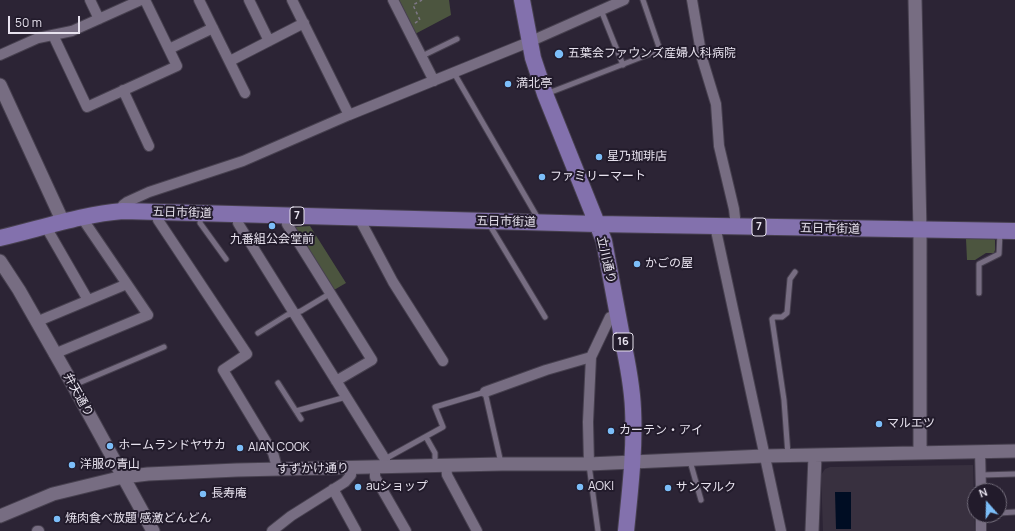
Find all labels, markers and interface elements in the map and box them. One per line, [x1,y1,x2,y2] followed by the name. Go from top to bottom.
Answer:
[10,8,82,34] scale bar
[15,14,42,31] text: 50 m
[568,47,736,61] place label: 五葉会ファウンズ産婦人科病院
[553,48,565,60] marker: 五葉会ファウンズ産婦人科病院
[516,77,552,91] place label: 満北亭
[503,79,513,89] marker: 満北亭
[607,150,667,164] place label: 星乃珈琲店
[594,152,604,162] marker: 星乃珈琲店
[550,170,646,184] place label: ファミリーマート
[537,172,547,182] marker: ファミリーマート
[152,205,212,221] street label: 五日市街道
[290,207,304,225] road number: 7
[476,214,536,230] street label: 五日市街道
[752,218,766,236] road number: 7
[267,221,277,231] marker: 九番組公会堂前
[800,221,860,237] street label: 五日市街道
[230,233,314,247] place label: 九番組公会堂前
[594,235,618,285] street label: 立川通り
[645,257,693,271] place label: かごの屋
[632,259,642,269] marker: かごの屋
[613,333,633,351] road number: 16
[60,371,96,419] street label: 弁天通り
[887,417,935,431] place label: マルエツ
[874,419,884,429] marker: マルエツ
[619,424,703,438] place label: カーテン・アイ
[606,426,616,436] marker: カーテン・アイ
[118,439,226,453] place label: ホームランドヤサカ
[105,441,115,451] marker: ホームランドヤサカ
[248,441,310,455] place label: AIAN COOK
[235,443,245,453] marker: AIAN COOK
[80,458,140,472] place label: 洋服の青山
[67,460,77,470] marker: 洋服の青山
[277,461,349,477] street label: すずかけ通り
[366,480,428,494] place label: auショップ
[588,480,614,494] place label: AOKI
[676,481,736,495] place label: サンマルク
[353,482,363,492] marker: auショップ
[575,482,585,492] marker: AOKI
[663,483,673,493] marker: サンマルク
[967,483,1007,523] north arrow
[977,484,989,501] text: N
[211,487,247,501] place label: 長寿庵
[198,489,208,499] marker: 長寿庵
[65,512,211,526] place label: 焼肉食べ放題 感激どんどん
[52,514,62,524] marker: 焼肉食べ放題 感激どんどん

